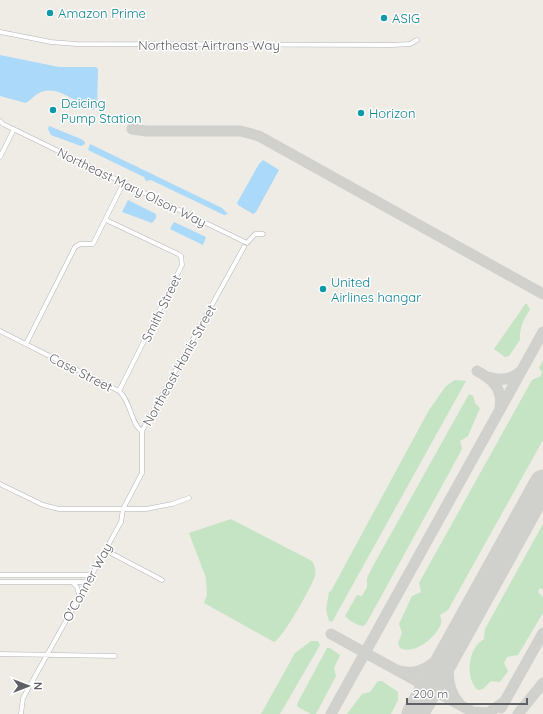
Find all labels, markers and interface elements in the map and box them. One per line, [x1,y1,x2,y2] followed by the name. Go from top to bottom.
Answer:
[58,5,146,21] place label: Amazon Prime
[45,8,55,18] marker: Amazon Prime
[392,10,420,26] place label: ASIG
[379,13,389,23] marker: ASIG
[138,37,280,53] street label: Northeast Airtrans Way
[61,95,142,126] place label: Deicing Pump Station
[48,105,58,115] marker: Deicing Pump Station
[369,105,415,121] place label: Horizon
[356,108,366,118] marker: Horizon
[55,144,209,230] street label: Northeast Mary Olson Way
[138,272,184,344] street label: Smith Street
[331,274,421,305] place label: United Airlines hangar
[318,284,328,294] marker: United Airlines hangar
[139,302,219,428] street label: Northeast Hanis Street
[47,349,115,395] street label: Case Street
[59,540,115,624] street label: O'Conner Way
[8,666,48,706] north arrow
[407,680,527,706] scale bar
[31,682,45,690] text: N
[413,686,448,701] text: 200 m

